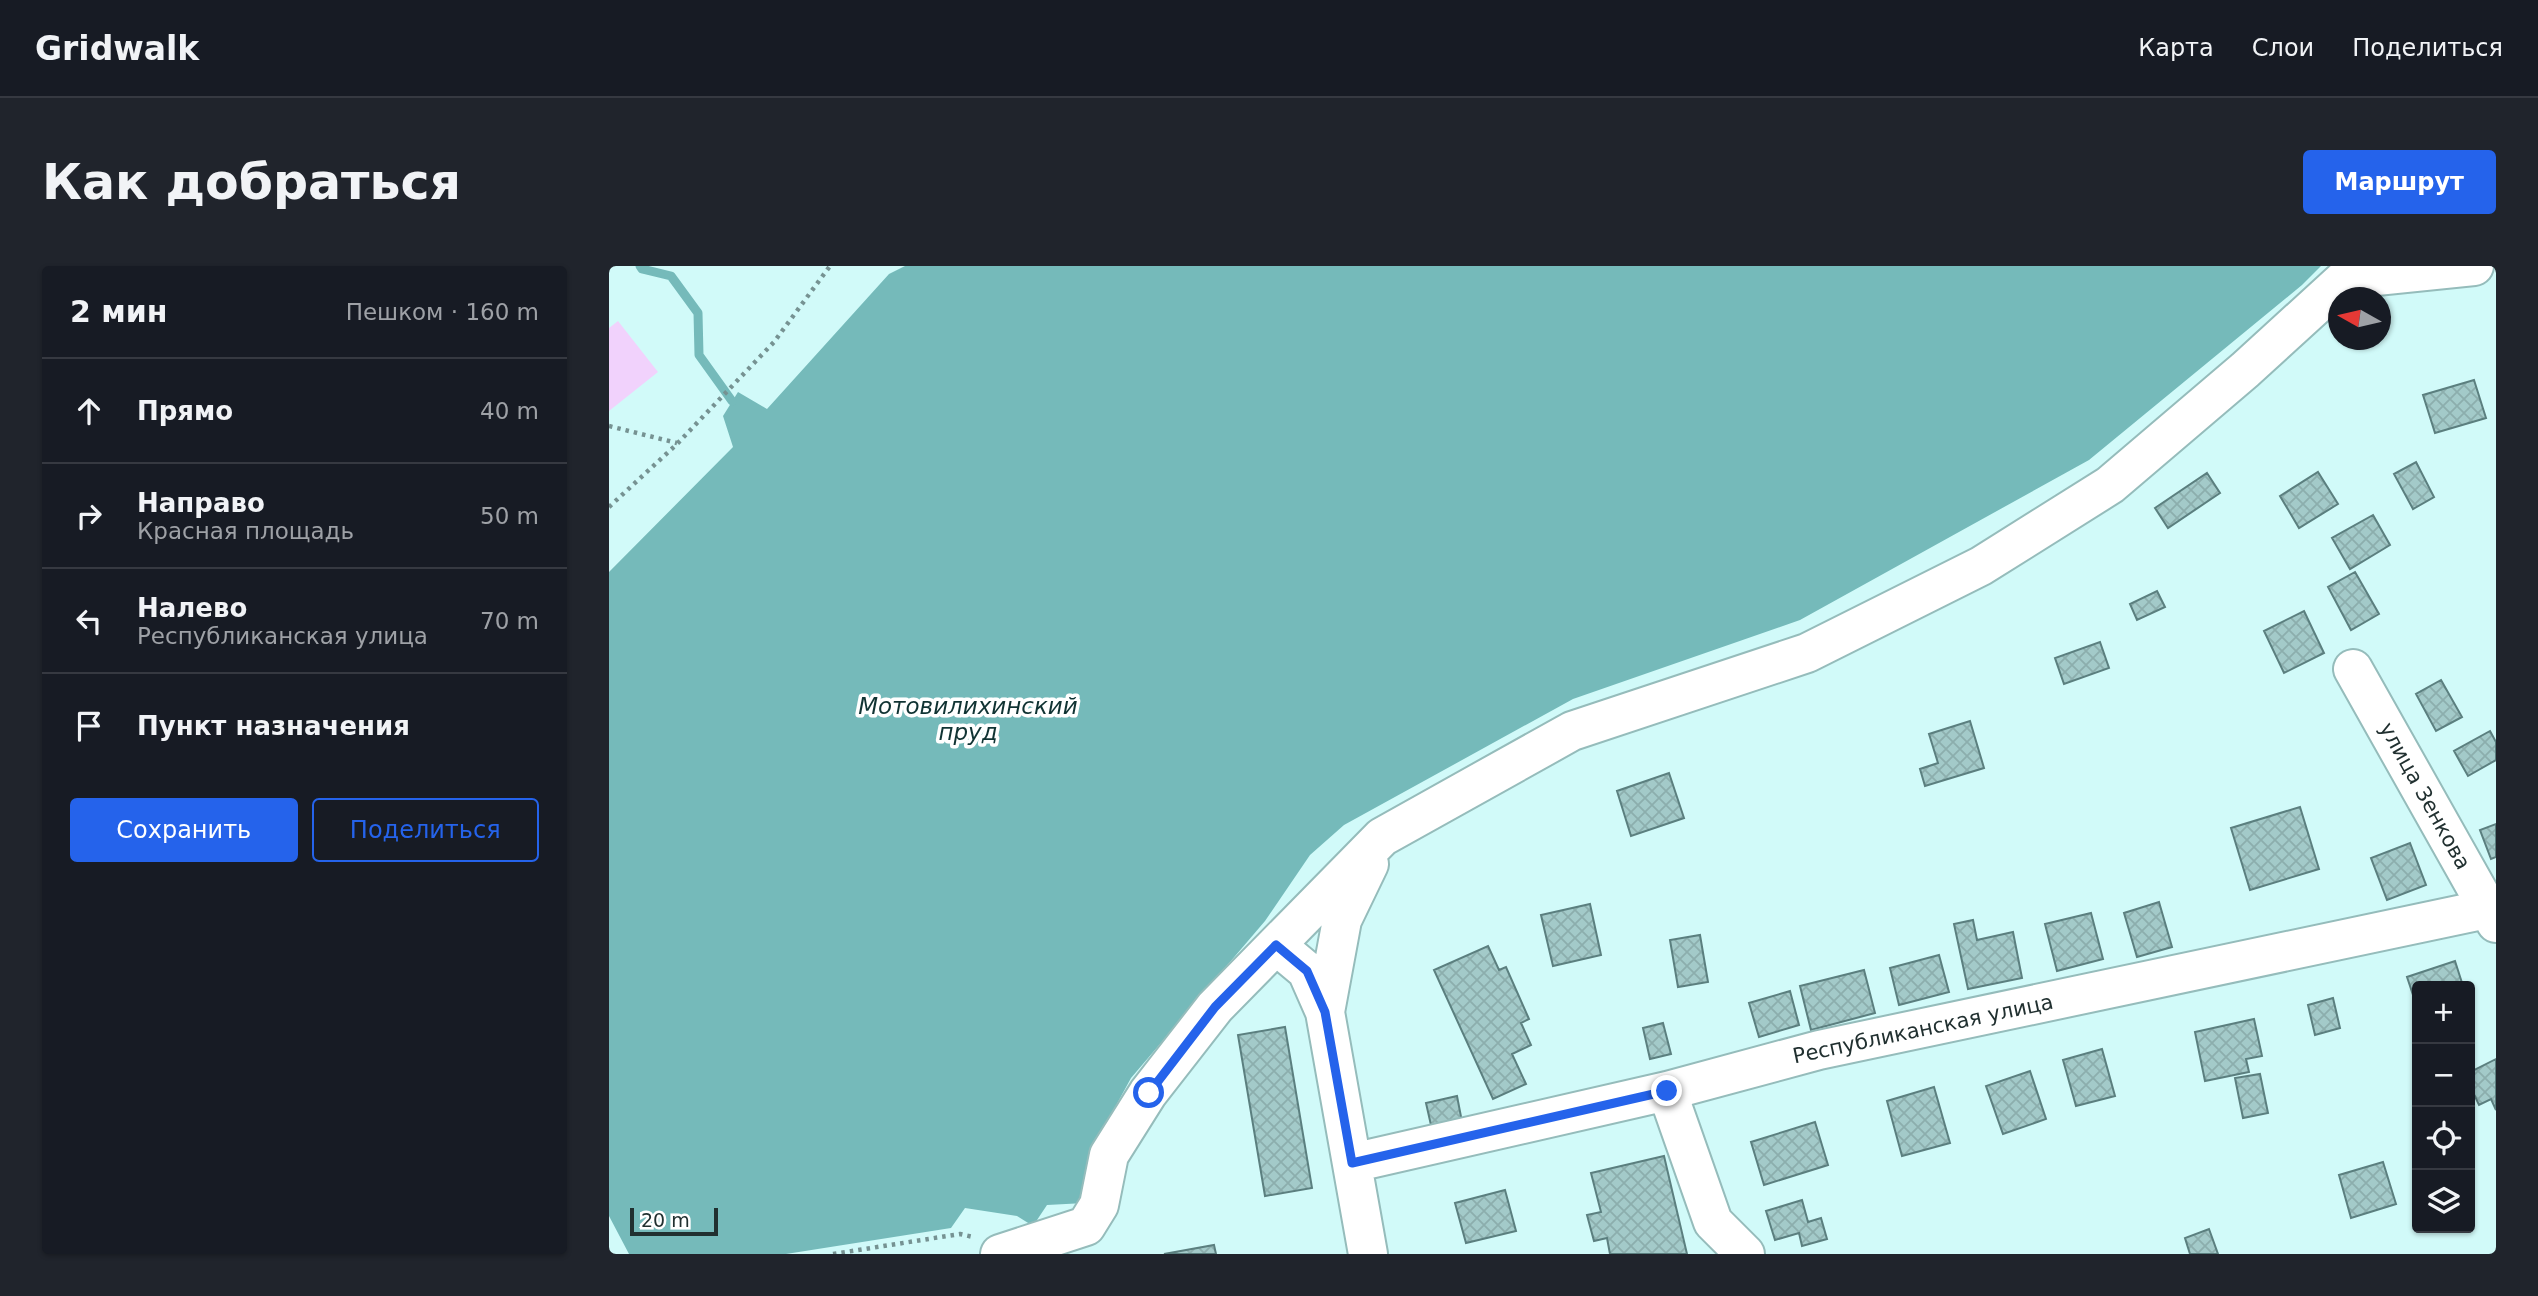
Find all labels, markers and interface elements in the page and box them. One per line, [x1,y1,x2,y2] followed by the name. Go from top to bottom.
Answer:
[35,29,199,68] text: Gridwalk
[2138,34,2214,62] text: Карта
[2252,34,2314,62] text: Слои
[2352,34,2503,62] text: Поделиться
[2303,150,2496,214] button: Маршрут
[42,154,461,211] text: Как добраться
[2328,287,2391,350] north arrow
[70,294,168,329] text: 2 мин
[346,299,539,325] text: Пешком · 160 m
[70,392,108,430] icon: ahead
[137,396,233,426] text: Прямо
[480,398,539,424] text: 40 m
[137,488,265,518] text: Направо
[70,497,108,535] icon: right
[480,503,539,529] text: 50 m
[137,518,354,544] text: Красная площадь
[137,593,247,623] text: Налево
[70,602,108,640] icon: left
[480,608,539,634] text: 70 m
[137,623,428,649] text: Республиканская улица
[858,693,1078,745] water label: Мотовилихинский пруд
[70,707,108,745] icon: arrive
[137,711,410,741] text: Пункт назначения
[2375,718,2475,874] street label: улица Зенкова
[70,798,298,862] button: Сохранить
[312,798,539,862] button: Поделиться
[2412,981,2475,1233] map controls
[2412,981,2475,1044] button: +
[1791,990,2055,1068] street label: Республиканская улица
[2412,1044,2475,1107] button: −
[1651,1075,1682,1106] route end
[1133,1077,1164,1108] route start
[2412,1107,2475,1170] button: locate
[2412,1170,2475,1233] button: layers
[630,1205,717,1237] scale bar
[641,1209,690,1231] text: 20 m

